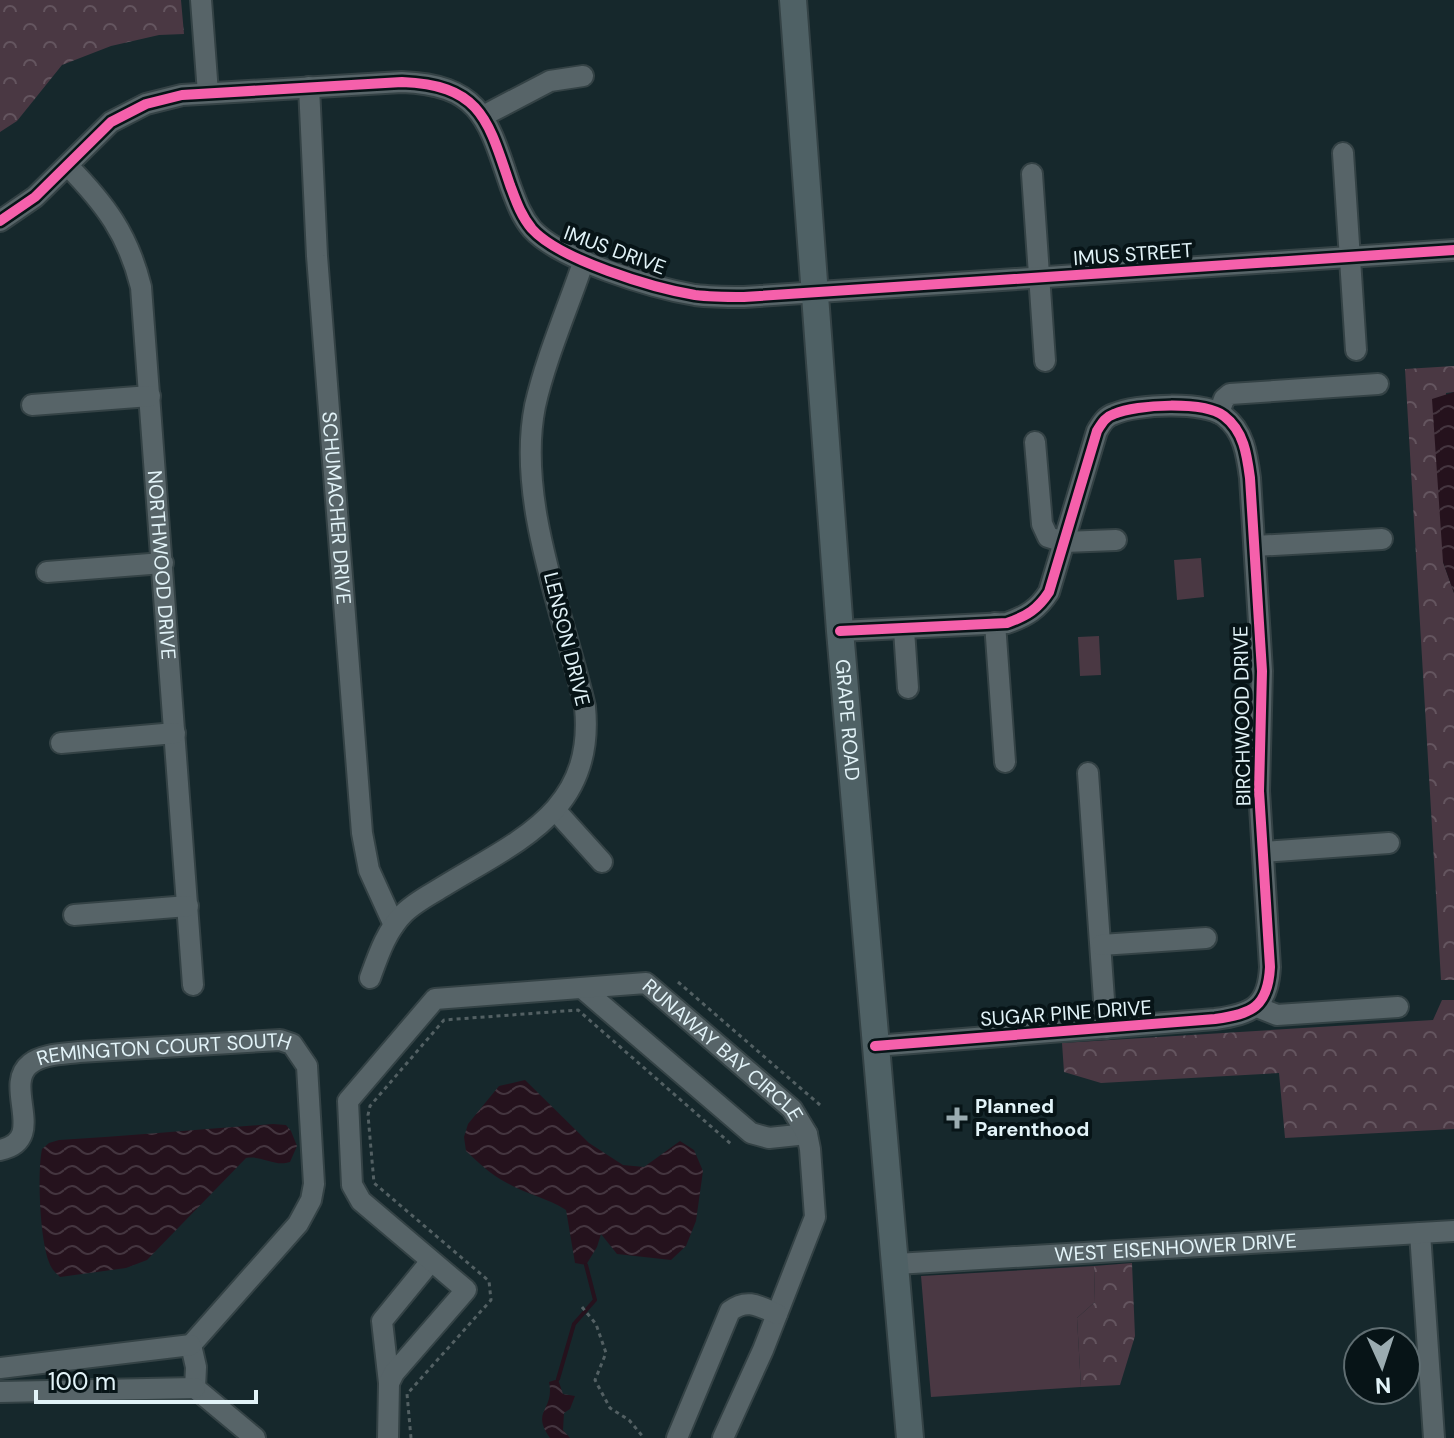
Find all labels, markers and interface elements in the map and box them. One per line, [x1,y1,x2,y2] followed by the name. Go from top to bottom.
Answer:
[561,220,669,280] street label: IMUS DRIVE
[1072,237,1194,271] street label: IMUS STREET
[316,411,357,606] street label: SCHUMACHER DRIVE
[142,469,182,661] street label: NORTHWOOD DRIVE
[538,569,596,709] street label: LENSON DRIVE
[1227,626,1257,806] street label: BIRCHWOOD DRIVE
[829,658,866,782] street label: GRAPE ROAD
[637,973,809,1126] street label: RUNAWAY BAY CIRCLE
[979,994,1153,1032] street label: SUGAR PINE DRIVE
[33,1027,295,1072] street label: REMINGTON COURT SOUTH
[975,1093,1089,1142] place label: Planned Parenthood
[946,1107,968,1129] marker: Planned Parenthood
[1054,1227,1297,1268] street label: WEST EISENHOWER DRIVE
[1342,1326,1422,1406] north arrow
[36,1354,256,1404] scale bar
[48,1366,116,1397] text: 100 m
[1374,1371,1392,1400] text: N

